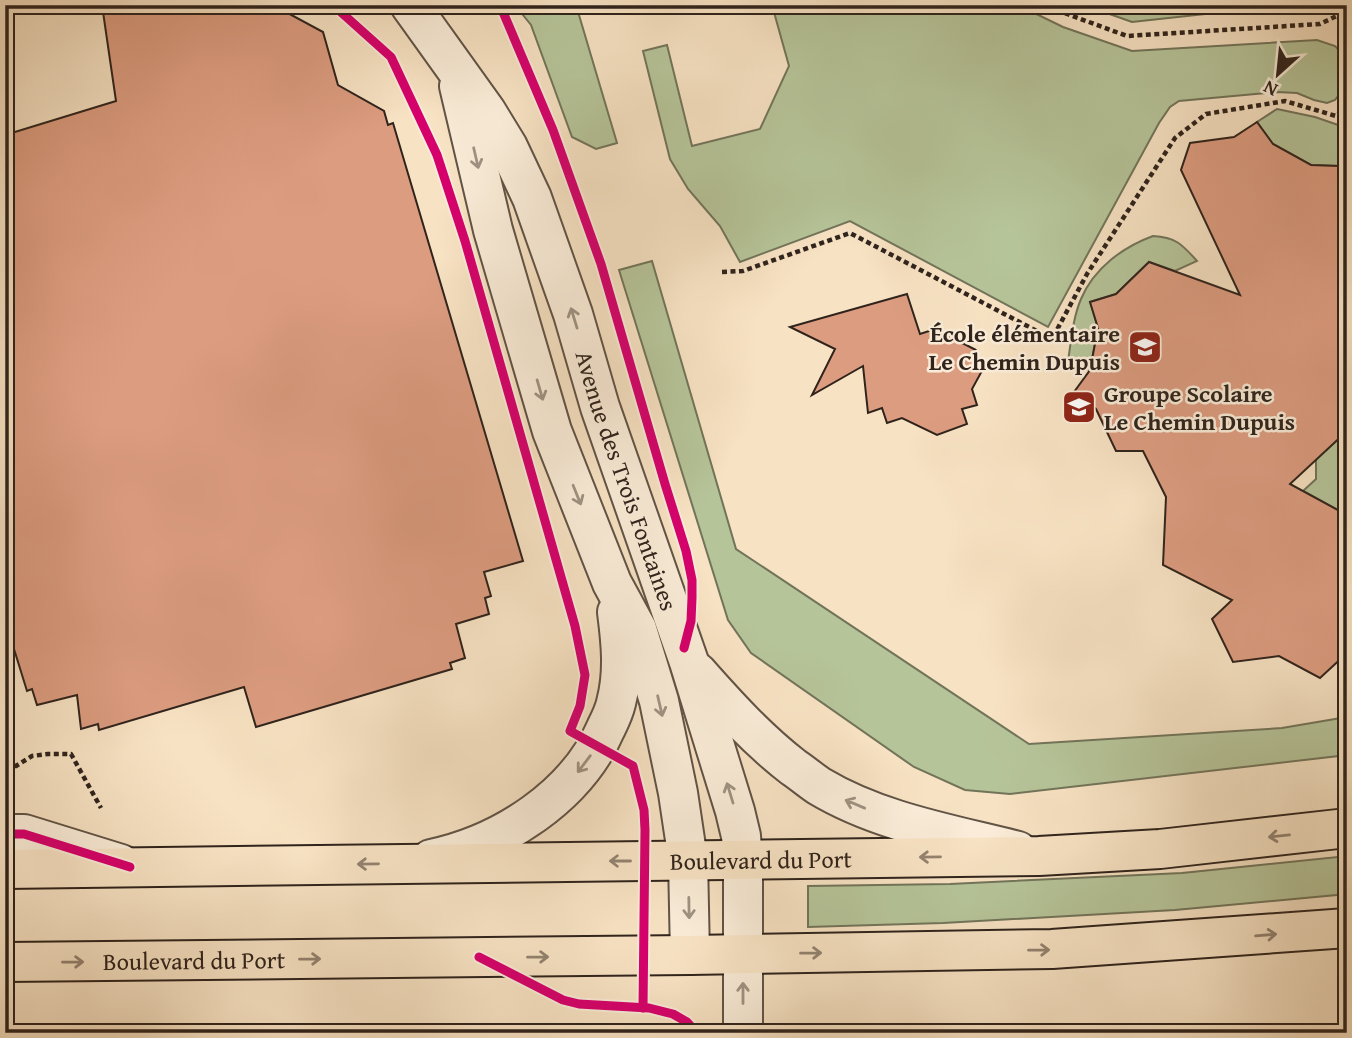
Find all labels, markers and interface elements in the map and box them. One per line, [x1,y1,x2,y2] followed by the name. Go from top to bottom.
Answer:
[1244,38,1314,108] north arrow
[1258,74,1282,105] text: N
[470,146,483,169] one-way arrow
[566,307,579,329] one-way arrow
[929,316,1120,379] place label: École élémentaire Le Chemin Dupuis
[1126,328,1164,366] school or university icon: École élémentaire Le Chemin Dupuis
[567,346,687,615] street label: Avenue des Trois Fontaines
[1104,376,1295,439] place label: Groupe Scolaire Le Chemin Dupuis
[534,379,547,401] one-way arrow
[1060,388,1098,426] school or university icon: Groupe Scolaire Le Chemin Dupuis
[572,483,585,505] one-way arrow
[654,694,667,717] one-way arrow
[577,754,592,773] one-way arrow
[722,783,735,805] one-way arrow
[845,797,867,810] one-way arrow
[1268,830,1291,843] one-way arrow
[670,841,853,878] street label: Boulevard du Port
[919,850,942,864] one-way arrow
[609,855,632,868] one-way arrow
[357,857,380,870] one-way arrow
[682,896,696,919] one-way arrow
[1254,928,1277,941] one-way arrow
[103,942,286,978] street label: Boulevard du Port
[1027,943,1050,956] one-way arrow
[800,946,823,960] one-way arrow
[526,950,549,963] one-way arrow
[299,952,322,966] one-way arrow
[62,955,85,968] one-way arrow
[736,982,750,1005] one-way arrow

